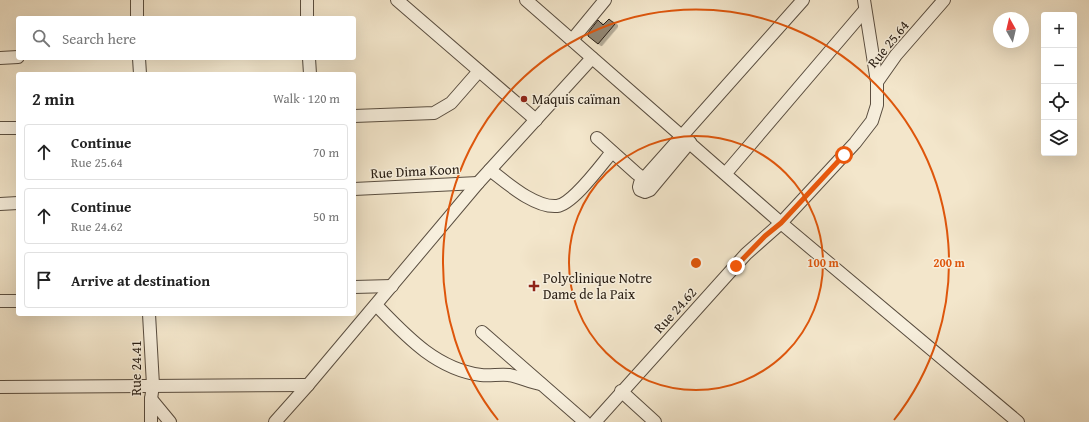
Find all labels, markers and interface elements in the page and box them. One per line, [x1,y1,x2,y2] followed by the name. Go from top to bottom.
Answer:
[993,12,1029,48] north arrow
[1041,12,1077,156] map controls
[1041,12,1077,48] button: +
[16,16,356,60] search box
[863,16,913,72] street label: Rue 25.64
[30,27,52,49] icon: search
[62,28,136,49] text: Search here
[1041,48,1077,84] button: −
[1041,84,1077,120] button: locate
[32,86,74,111] text: 2 min
[273,89,340,108] text: Walk · 120 m
[532,89,620,109] place label: Maquis caïman
[519,94,529,104] marker: Maquis caïman
[1041,120,1077,156] button: layers
[71,132,132,153] text: Continue
[33,141,55,163] icon: ahead
[313,143,339,162] text: 70 m
[835,146,853,164] route start
[71,153,123,172] text: Rue 25.64
[370,159,460,183] street label: Rue Dima Koon
[71,196,132,217] text: Continue
[33,205,55,227] icon: ahead
[313,207,339,226] text: 50 m
[71,217,123,236] text: Rue 24.62
[807,254,840,271] text: 100 m
[933,254,966,271] text: 200 m
[689,256,703,270] centre of rings
[727,257,745,275] route end
[543,268,653,304] place label: Polyclinique Notre Dame de la Paix
[33,269,55,291] icon: arrive
[71,270,210,291] text: Arrive at destination
[528,280,540,292] marker: Polyclinique Notre Dame de la Paix
[649,283,701,337] street label: Rue 24.62
[126,340,146,396] street label: Rue 24.41

